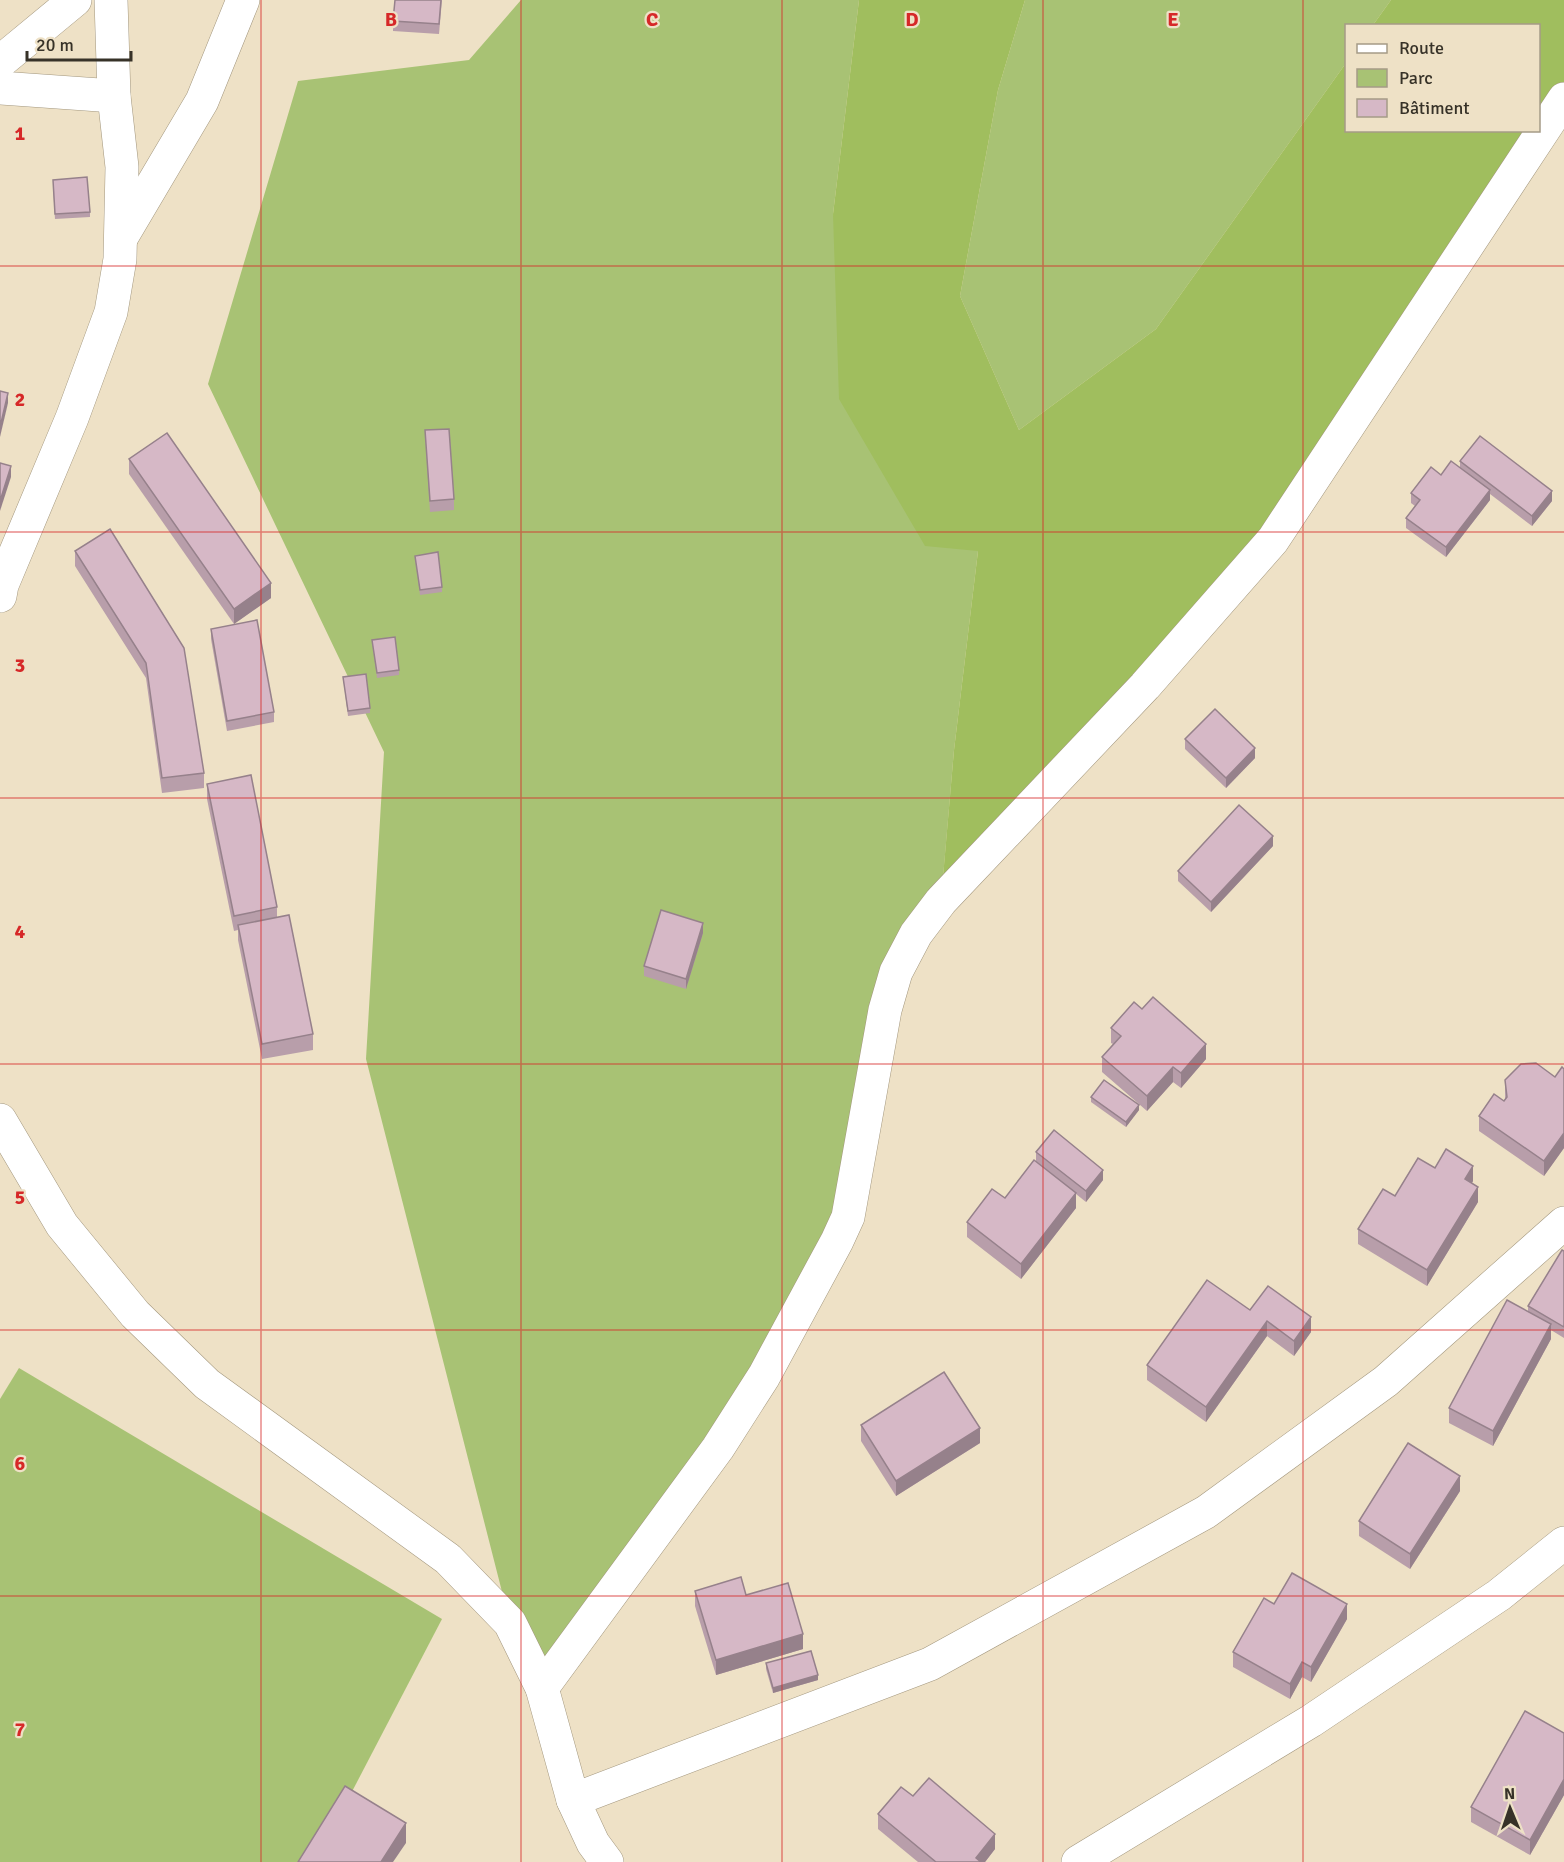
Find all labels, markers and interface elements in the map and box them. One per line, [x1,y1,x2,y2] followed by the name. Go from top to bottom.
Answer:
[385,7,397,32] text: B
[646,7,658,32] text: C
[905,7,919,32] text: D
[1167,7,1179,32] text: E
[27,24,130,62] scale bar
[1345,24,1540,132] legend
[36,34,74,56] text: 20 m
[1399,37,1444,59] text: Route
[1399,67,1433,89] text: Parc
[1399,97,1470,119] text: Bâtiment
[15,121,26,146] text: 1
[15,387,25,412] text: 2
[15,653,25,678] text: 3
[15,919,26,944] text: 4
[15,1185,25,1210] text: 5
[15,1451,26,1476] text: 6
[15,1717,26,1742] text: 7
[1480,1778,1540,1838] north arrow
[1504,1784,1515,1804] text: N

